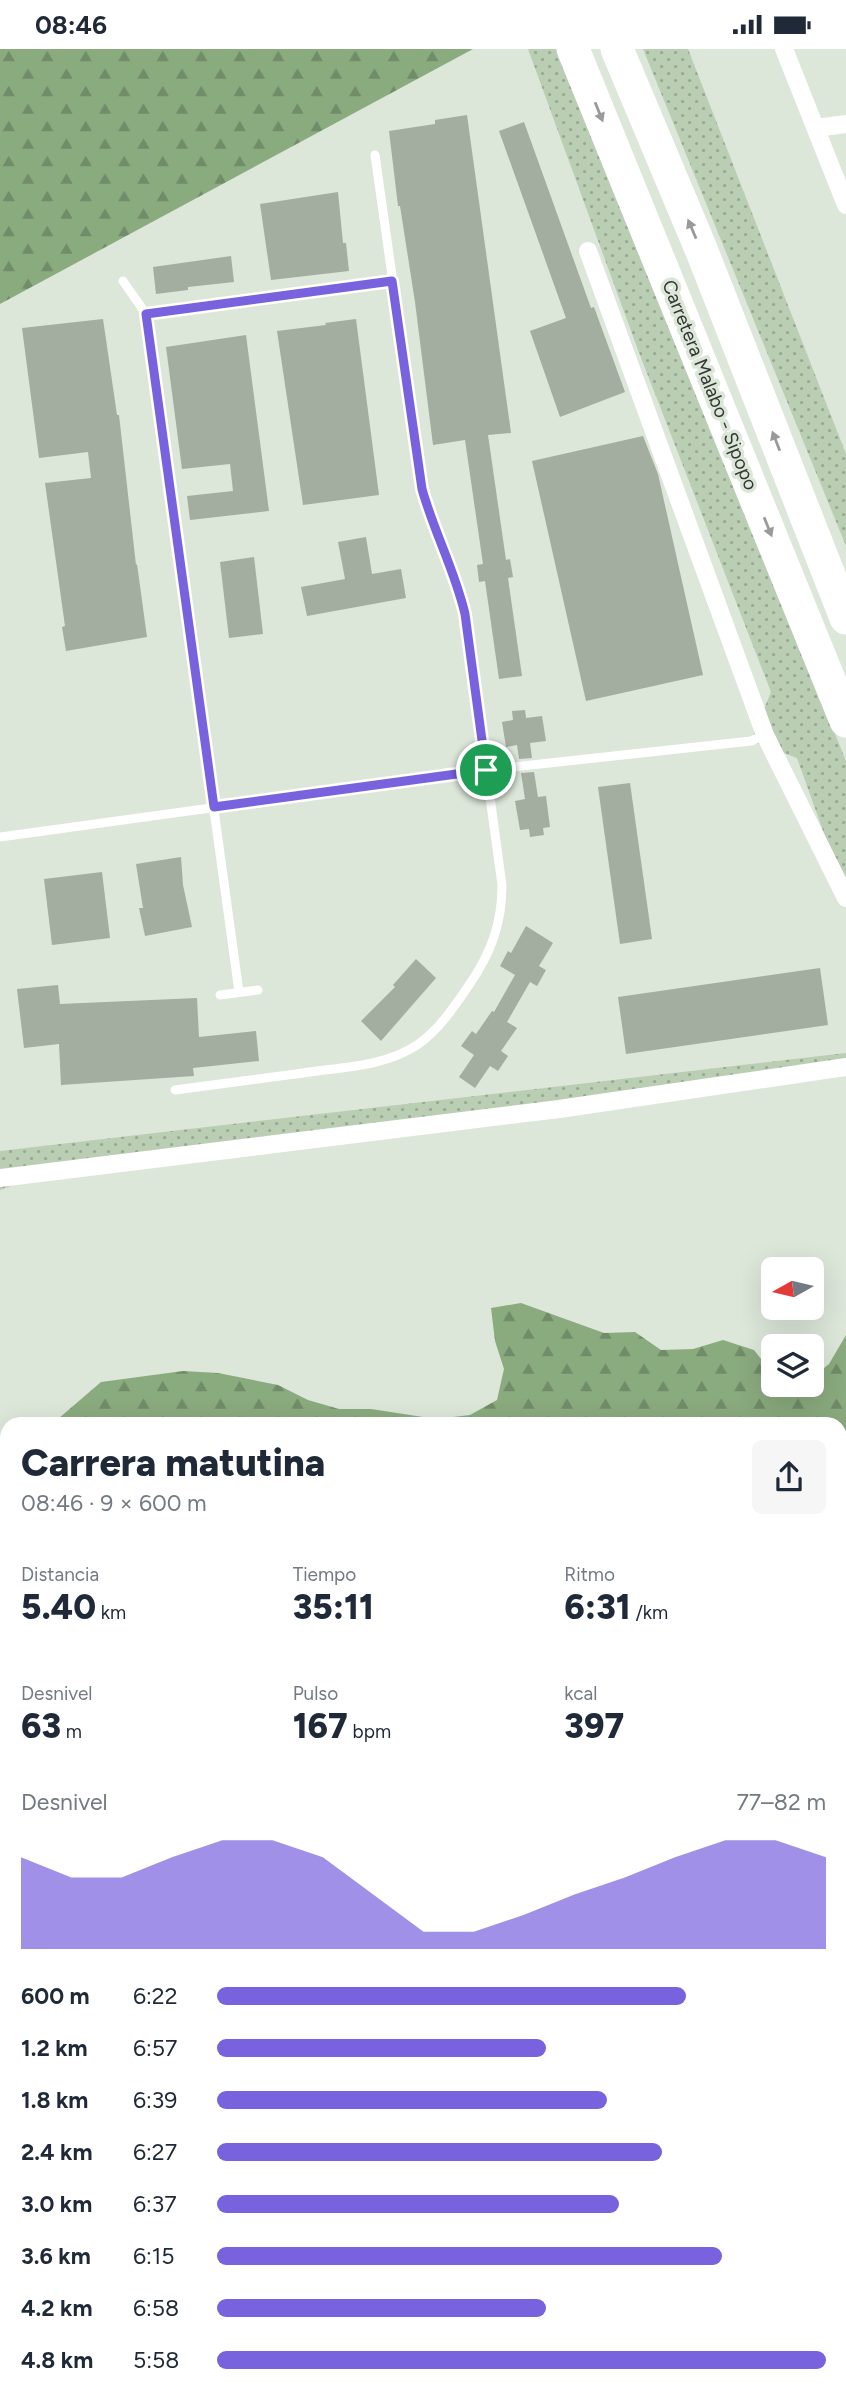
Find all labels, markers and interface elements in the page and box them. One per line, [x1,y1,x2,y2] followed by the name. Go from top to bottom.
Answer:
[35,9,107,41] text: 08:46
[593,102,605,122] one-way arrow
[687,219,698,240] one-way arrow
[657,277,763,493] street label: Carretera Malabo - Sipopo
[771,430,782,451] one-way arrow
[762,517,773,538] one-way arrow
[456,740,516,800] pin
[467,751,505,789] icon: arrive
[761,1257,824,1319] north arrow
[761,1257,824,1397] map controls
[761,1334,824,1397] button: layers
[21,1440,325,1486] text: Carrera matutina
[752,1440,826,1514] button: share
[21,1489,207,1517] text: 08:46 · 9 × 600 m
[21,1563,99,1586] text: Distancia
[293,1563,356,1586] text: Tiempo
[564,1563,615,1586] text: Ritmo
[21,1586,96,1628] text: 5.40
[293,1586,374,1628] text: 35:11
[564,1586,631,1628] text: 6:31
[96,1601,126,1624] text: km
[631,1601,668,1624] text: /km
[21,1682,93,1705] text: Desnivel
[293,1682,338,1705] text: Pulso
[564,1682,598,1705] text: kcal
[21,1705,61,1747] text: 63
[293,1705,348,1747] text: 167
[564,1705,624,1747] text: 397
[61,1720,82,1743] text: m
[348,1720,391,1743] text: bpm
[21,1788,108,1816] text: Desnivel
[736,1788,826,1816] text: 77–82 m
[21,1982,90,2010] text: 600 m
[133,1982,178,2010] text: 6:22
[21,2034,88,2062] text: 1.2 km
[133,2034,177,2062] text: 6:57
[21,2086,88,2114] text: 1.8 km
[133,2086,177,2114] text: 6:39
[21,2138,92,2166] text: 2.4 km
[133,2138,177,2166] text: 6:27
[21,2190,92,2218] text: 3.0 km
[133,2190,177,2218] text: 6:37
[21,2242,91,2270] text: 3.6 km
[133,2242,175,2270] text: 6:15
[21,2294,92,2322] text: 4.2 km
[133,2294,179,2322] text: 6:58
[21,2346,93,2374] text: 4.8 km
[133,2346,179,2374] text: 5:58

